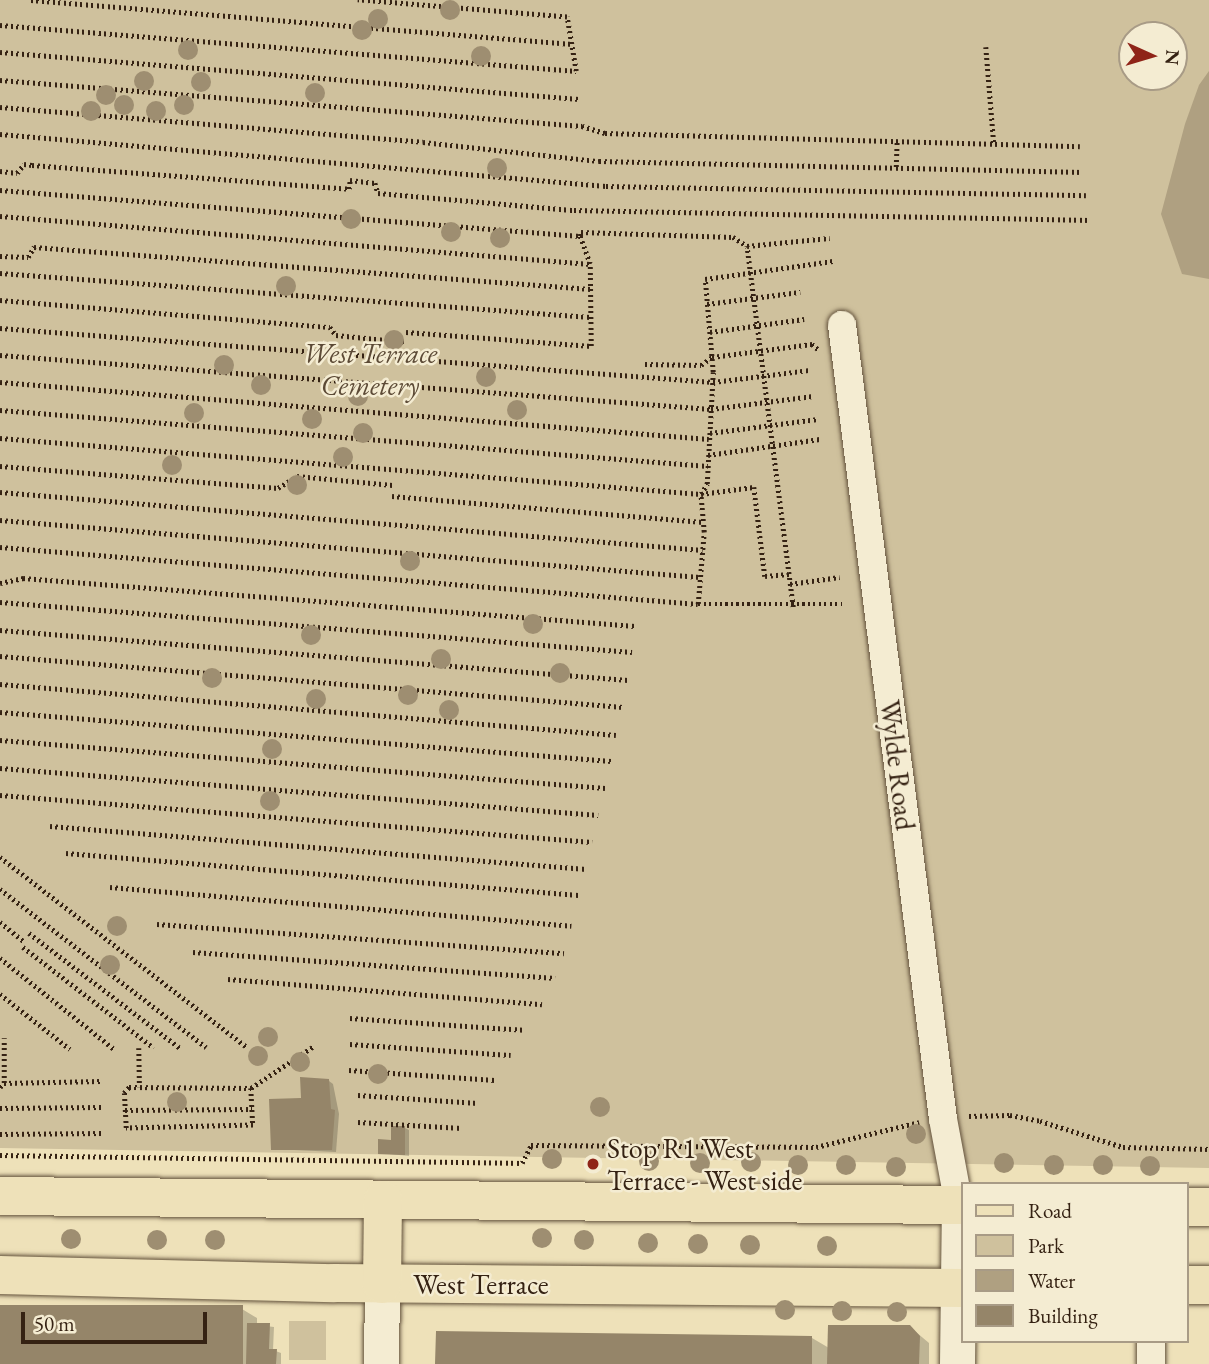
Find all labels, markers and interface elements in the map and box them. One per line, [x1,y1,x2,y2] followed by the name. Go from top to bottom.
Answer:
[1118,21,1188,91] north arrow
[1159,49,1185,66] text: N
[303,336,437,402] park label: West Terrace Cemetery
[873,698,923,832] street label: Wylde Road
[607,1131,802,1197] place label: Stop R1 West Terrace - West side
[585,1156,601,1172] marker: Stop R1 West Terrace - West side
[960,1182,1188,1343] legend
[1028,1197,1072,1224] text: Road
[1028,1232,1064,1259] text: Park
[413,1267,549,1301] street label: West Terrace
[1028,1267,1075,1294] text: Water
[24,1298,210,1342] scale bar
[1028,1302,1098,1329] text: Building
[34,1310,75,1337] text: 50 m

